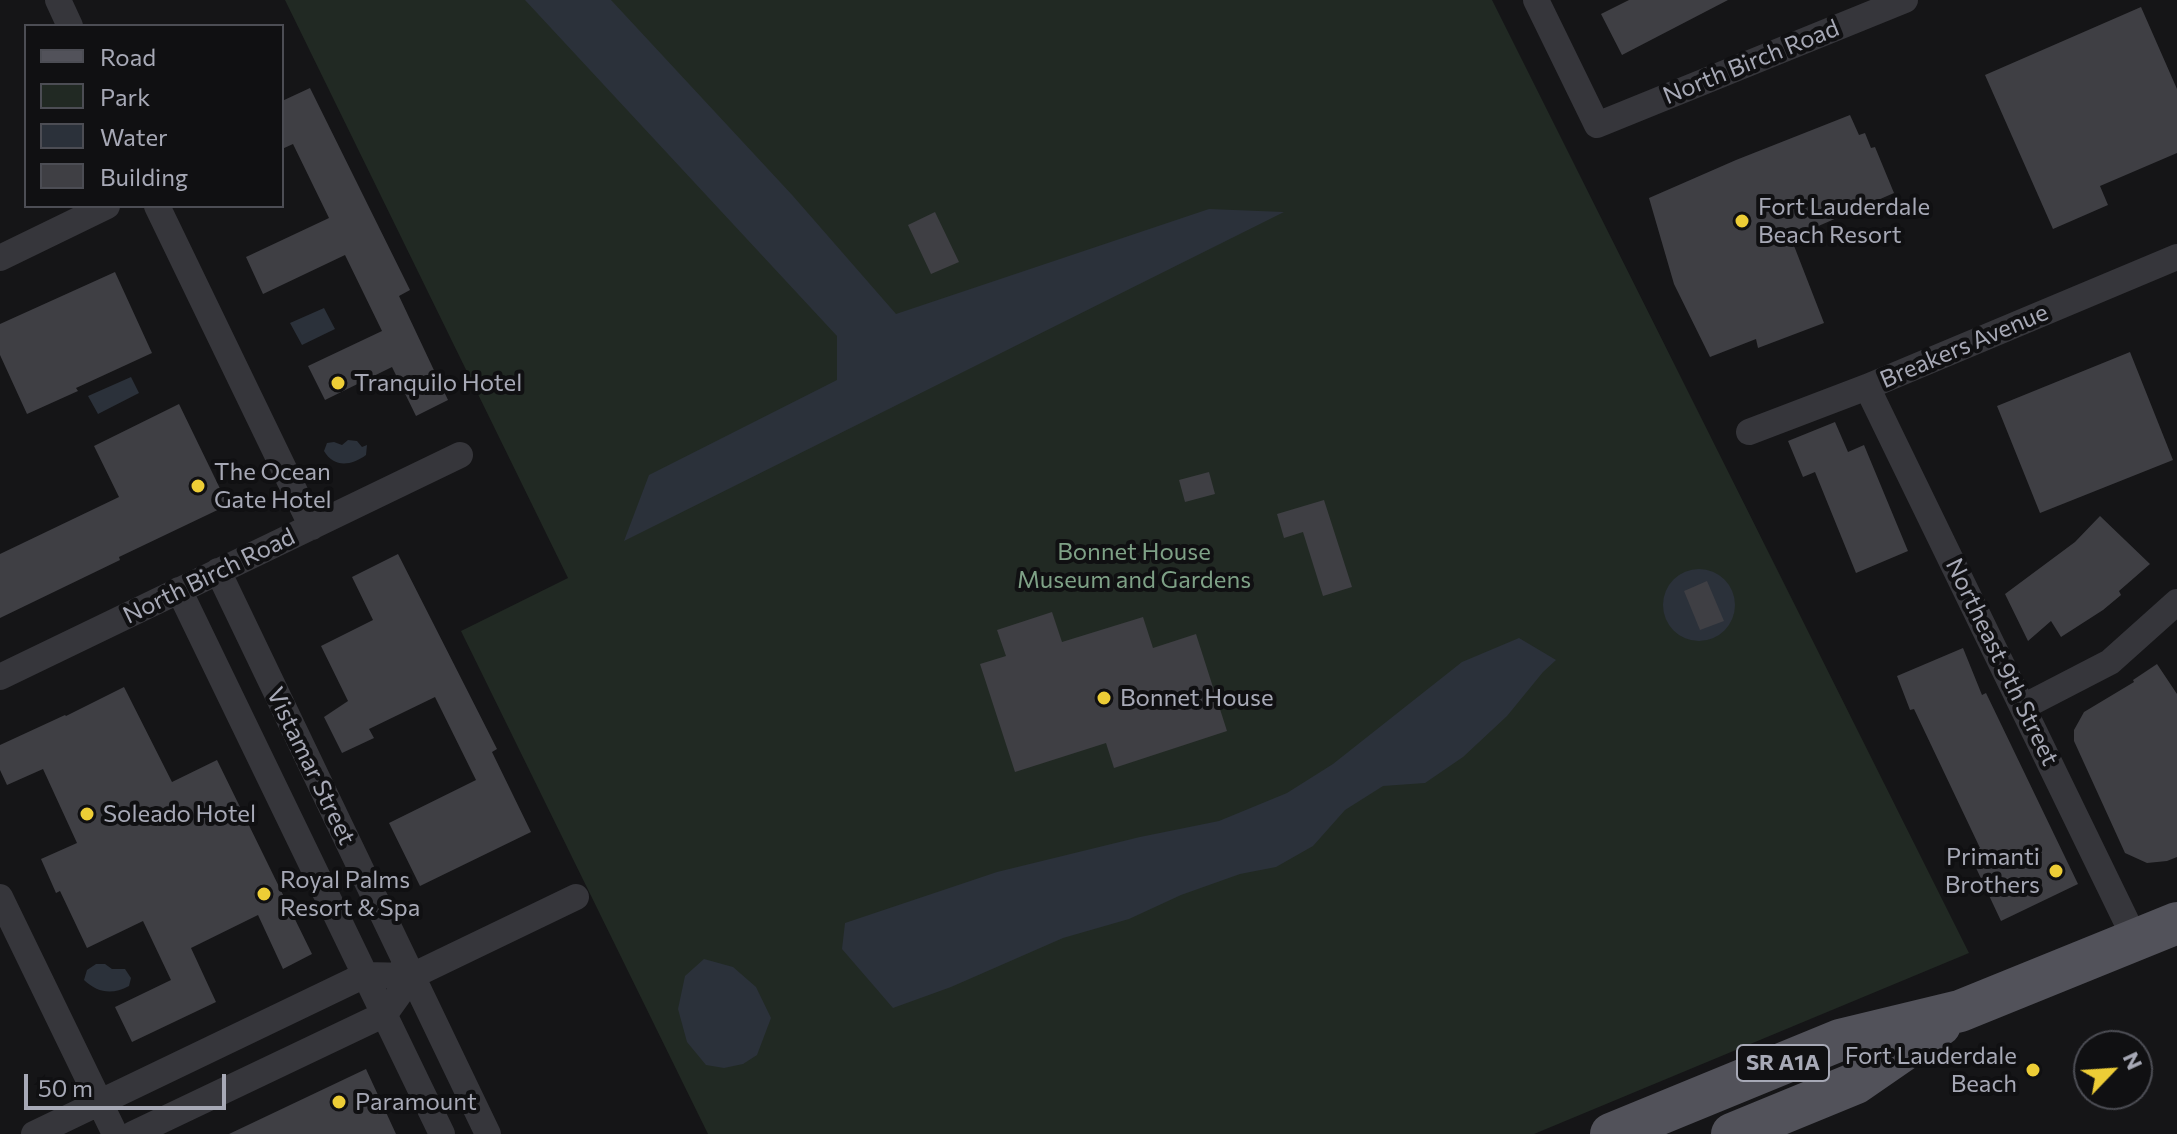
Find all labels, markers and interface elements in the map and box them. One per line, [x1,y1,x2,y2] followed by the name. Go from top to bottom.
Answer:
[1659,14,1843,110] street label: North Birch Road
[24,24,284,208] legend
[100,42,156,71] text: Road
[100,82,150,111] text: Park
[100,122,168,151] text: Water
[100,162,188,191] text: Building
[1758,193,1930,249] place label: Fort Lauderdale Beach Resort
[1733,212,1751,230] marker: Fort Lauderdale Beach Resort
[1876,298,2052,394] street label: Breakers Avenue
[354,369,522,397] place label: Tranquilo Hotel
[329,374,347,392] marker: Tranquilo Hotel
[214,458,332,514] place label: The Ocean Gate Hotel
[189,477,207,495] marker: The Ocean Gate Hotel
[119,522,299,630] street label: North Birch Road
[1017,538,1251,594] park label: Bonnet House Museum and Gardens
[1939,554,2065,770] street label: Northeast 9th Street
[260,683,362,849] street label: Vistamar Street
[1120,684,1274,712] place label: Bonnet House
[1095,689,1113,707] marker: Bonnet House
[103,800,256,828] place label: Soleado Hotel
[78,805,96,823] marker: Soleado Hotel
[1945,843,2040,899] place label: Primanti Brothers
[2047,862,2065,880] marker: Primanti Brothers
[280,866,420,922] place label: Royal Palms Resort & Spa
[255,885,273,903] marker: Royal Palms Resort & Spa
[2073,1030,2153,1110] north arrow
[1845,1042,2017,1098] place label: Fort Lauderdale Beach
[1737,1045,1829,1081] road number: SR A1A
[2118,1047,2149,1074] text: N
[28,1058,230,1108] scale bar
[2024,1061,2042,1079] marker: Fort Lauderdale Beach
[38,1073,93,1102] text: 50 m
[355,1088,477,1116] place label: Paramount
[330,1093,348,1111] marker: Paramount

